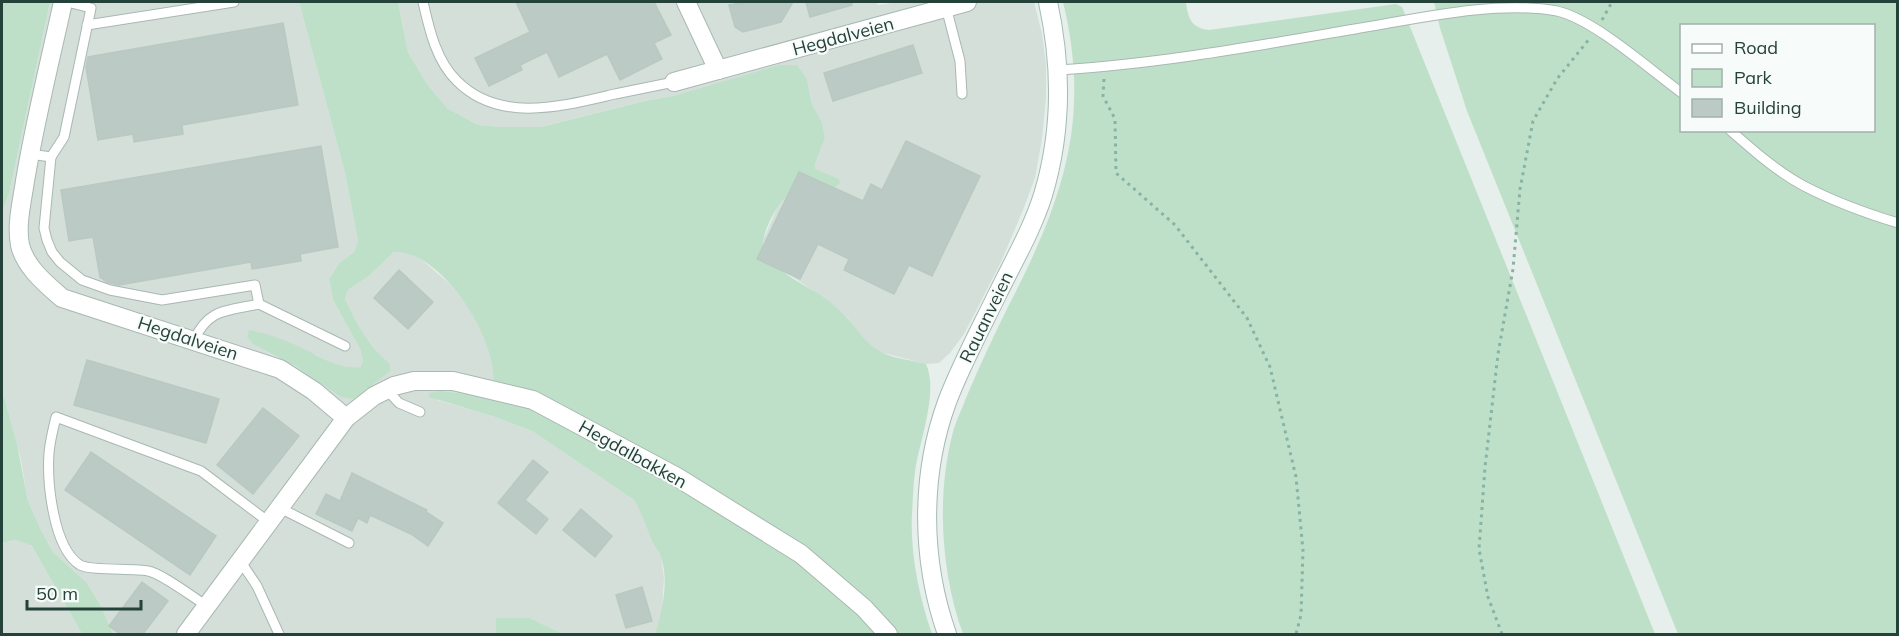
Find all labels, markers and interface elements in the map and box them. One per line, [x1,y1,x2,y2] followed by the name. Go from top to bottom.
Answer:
[790,11,896,61] street label: Hegdalveien
[1680,24,1875,132] legend
[1734,36,1778,59] text: Road
[1734,66,1773,89] text: Park
[1734,96,1802,119] text: Building
[954,268,1018,366] street label: Rauanveien
[135,311,241,365] street label: Hegdalveien
[575,415,691,493] street label: Hegdalbakken
[27,573,141,611] scale bar
[36,582,78,605] text: 50 m

